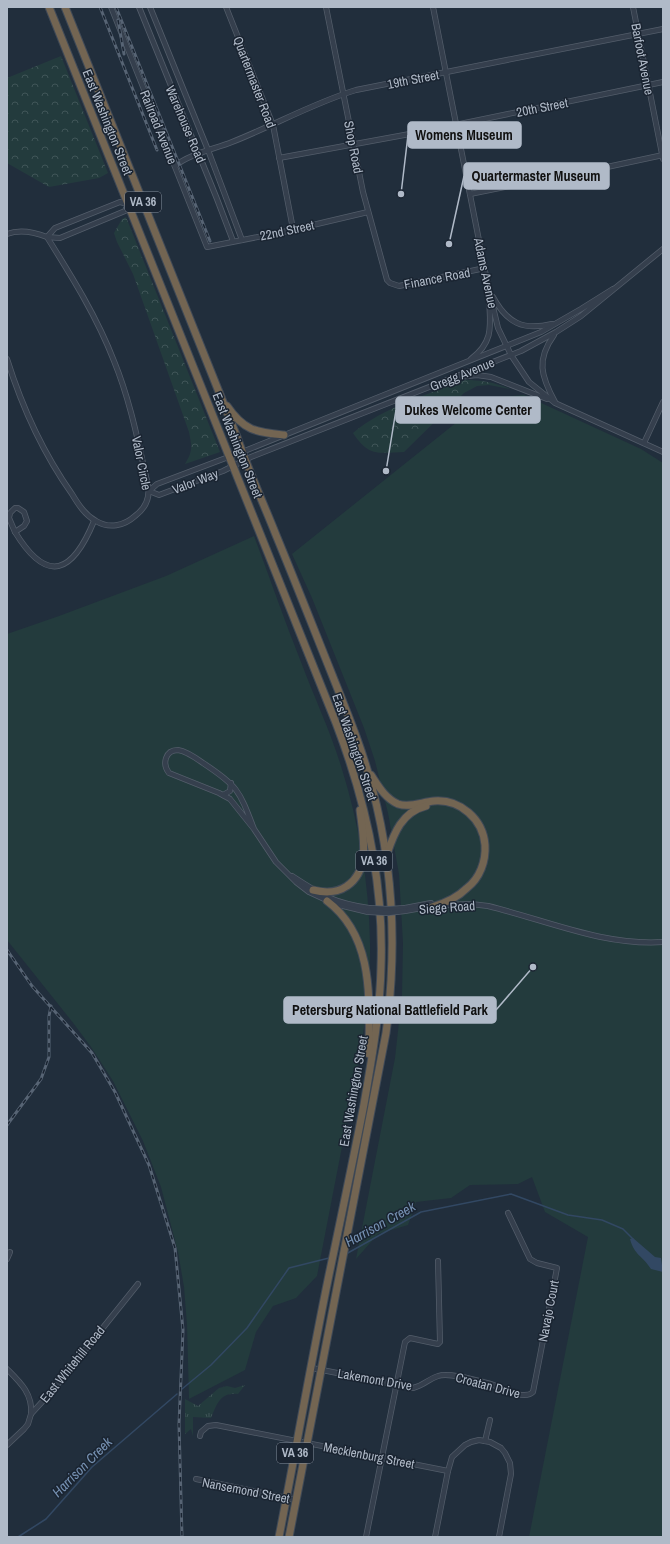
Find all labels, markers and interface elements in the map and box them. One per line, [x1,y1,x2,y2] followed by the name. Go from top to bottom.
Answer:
[627,22,658,96] street label: Barfoot Avenue
[229,34,280,131] street label: Quartermaster Road
[386,66,440,93] street label: 19th Street
[79,67,136,177] street label: East Washington Street
[162,83,210,166] street label: Warehouse Road
[136,88,181,167] street label: Railroad Avenue
[515,94,569,121] street label: 20th Street
[340,119,367,175] street label: Shop Road
[408,122,521,148] callout: Womens Museum
[415,126,513,144] text: Womens Museum
[464,163,609,189] callout: Quartermaster Museum
[472,167,600,185] text: Quartermaster Museum
[125,192,161,212] road number: VA 36
[258,216,316,245] street label: 22nd Street
[470,235,501,310] street label: Adams Avenue
[403,264,472,293] street label: Finance Road
[427,354,497,395] street label: Gregg Avenue
[209,390,266,500] street label: East Washington Street
[396,397,540,423] callout: Dukes Welcome Center
[404,401,532,419] text: Dukes Welcome Center
[128,435,155,492] street label: Valor Circle
[170,465,221,498] street label: Valor Way
[328,691,381,803] street label: East Washington Street
[356,851,392,871] road number: VA 36
[418,897,476,918] street label: Siege Road
[284,997,496,1023] callout: Petersburg National Battlefield Park
[292,1001,489,1019] text: Petersburg National Battlefield Park
[335,1034,372,1148] street label: East Washington Street
[342,1197,419,1251] water label: Harrison Creek
[534,1279,563,1343] street label: Navajo Court
[36,1322,109,1406] street label: East Whitehill Road
[336,1365,414,1394] street label: Lakemont Drive
[454,1369,522,1402] street label: Croatan Drive
[48,1432,117,1501] water label: Harrison Creek
[322,1438,416,1473] street label: Mecklenburg Street
[277,1443,313,1463] road number: VA 36
[201,1474,291,1507] street label: Nansemond Street

